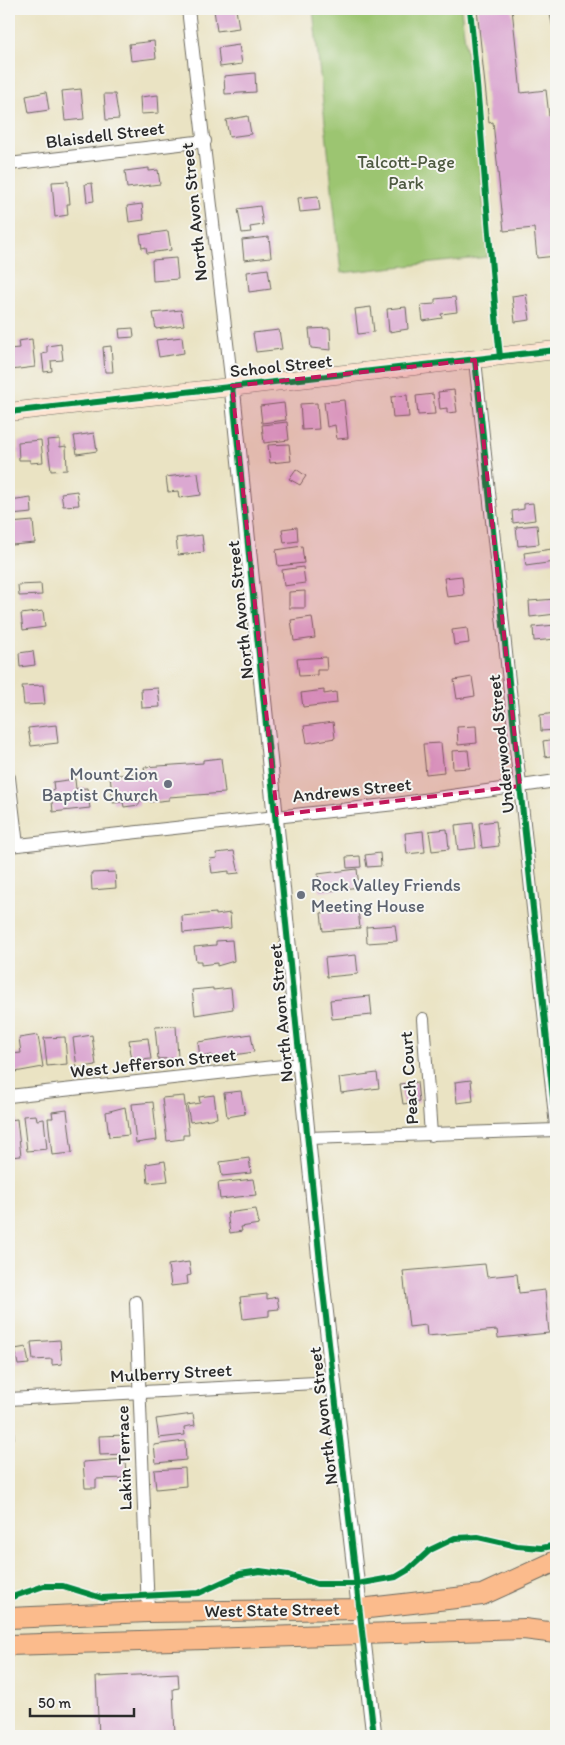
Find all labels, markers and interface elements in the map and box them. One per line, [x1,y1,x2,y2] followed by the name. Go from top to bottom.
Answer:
[44,117,166,153] street label: Blaisdell Street
[176,141,212,282] street label: North Avon Street
[357,151,455,194] park label: Talcott-Page Park
[229,350,334,382] street label: School Street
[222,539,258,680] street label: North Avon Street
[483,673,519,815] street label: Underwood Street
[42,763,158,806] place label: Mount Zion Baptist Church
[292,773,413,807] street label: Andrews Street
[162,778,174,790] marker: Mount Zion Baptist Church
[311,874,461,917] place label: Rock Valley Friends Meeting House
[295,889,307,901] marker: Rock Valley Friends Meeting House
[264,942,298,1083] street label: North Avon Street
[395,1030,423,1125] street label: Peach Court
[69,1043,237,1083] street label: West Jefferson Street
[304,1345,342,1486] street label: North Avon Street
[110,1359,233,1387] street label: Mulberry Street
[111,1405,137,1511] street label: Lakin Terrace
[204,1598,340,1622] street label: West State Street
[30,1685,134,1717] scale bar
[38,1694,71,1712] text: 50 m

